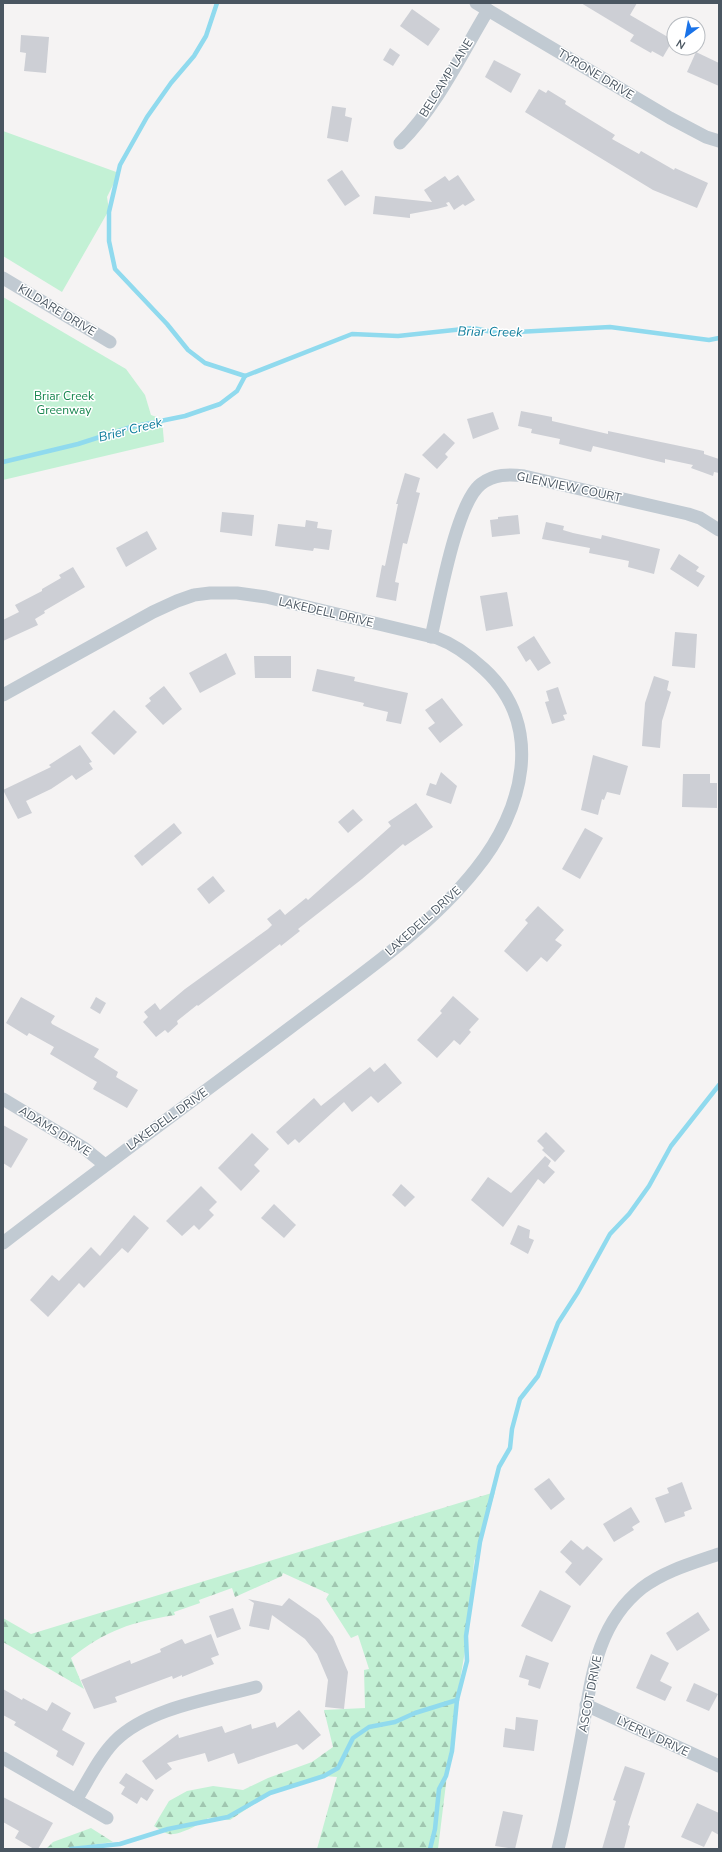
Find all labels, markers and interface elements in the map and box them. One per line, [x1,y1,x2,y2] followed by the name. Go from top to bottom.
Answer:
[666,16,706,56] north arrow
[415,36,477,120] street label: BELCAMP LANE
[673,36,688,53] text: N
[555,45,637,103] street label: TYRONE DRIVE
[15,280,99,340] street label: KILDARE DRIVE
[457,322,523,342] water label: Briar Creek
[34,388,95,418] park label: Briar Creek Greenway
[97,413,164,447] water label: Brier Creek
[515,468,623,506] street label: GLENVIEW COURT
[277,593,375,631] street label: LAKEDELL DRIVE
[382,883,464,959] street label: LAKEDELL DRIVE
[123,1084,211,1154] street label: LAKEDELL DRIVE
[16,1102,94,1160] street label: ADAMS DRIVE
[575,1654,605,1734] street label: ASCOT DRIVE
[614,1712,692,1760] street label: LYERLY DRIVE

